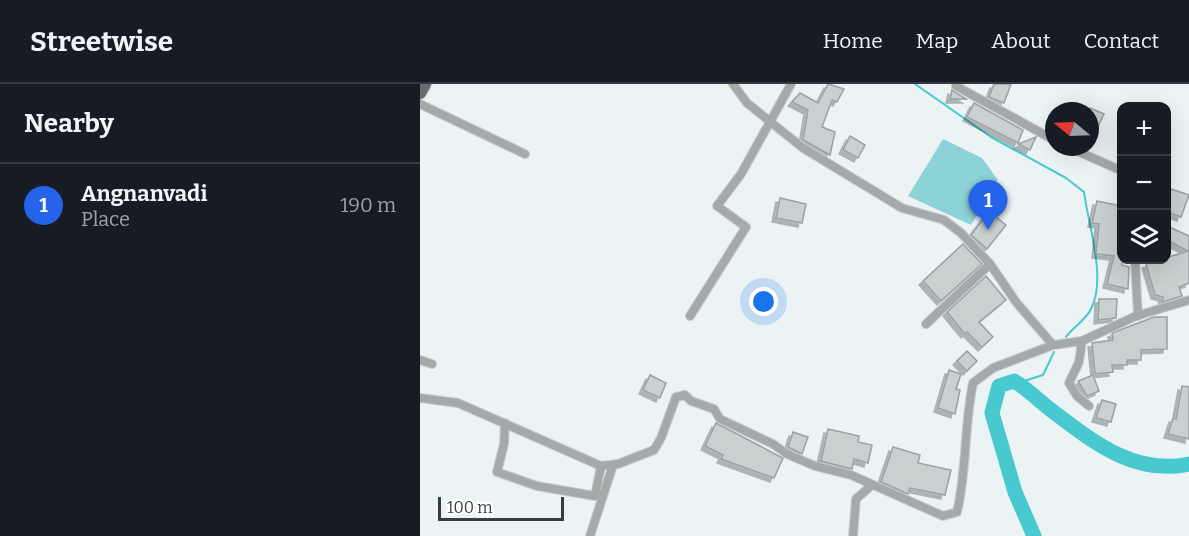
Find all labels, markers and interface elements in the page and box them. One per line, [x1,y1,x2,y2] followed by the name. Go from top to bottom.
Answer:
[30,25,173,58] text: Streetwise
[823,28,883,54] text: Home
[916,28,958,54] text: Map
[991,28,1051,54] text: About
[1084,28,1159,54] text: Contact
[1045,102,1099,156] north arrow
[1117,102,1171,264] map controls
[1117,102,1171,156] button: +
[24,108,114,139] text: Nearby
[1117,156,1171,210] button: −
[81,180,207,207] text: Angnanvadi
[968,180,1008,230] pin: 1
[39,193,48,217] text: 1
[340,193,396,217] text: 190 m
[81,207,130,231] text: Place
[1117,210,1171,264] button: layers
[749,287,778,316] your location
[438,494,564,522] scale bar
[447,498,492,517] text: 100 m

